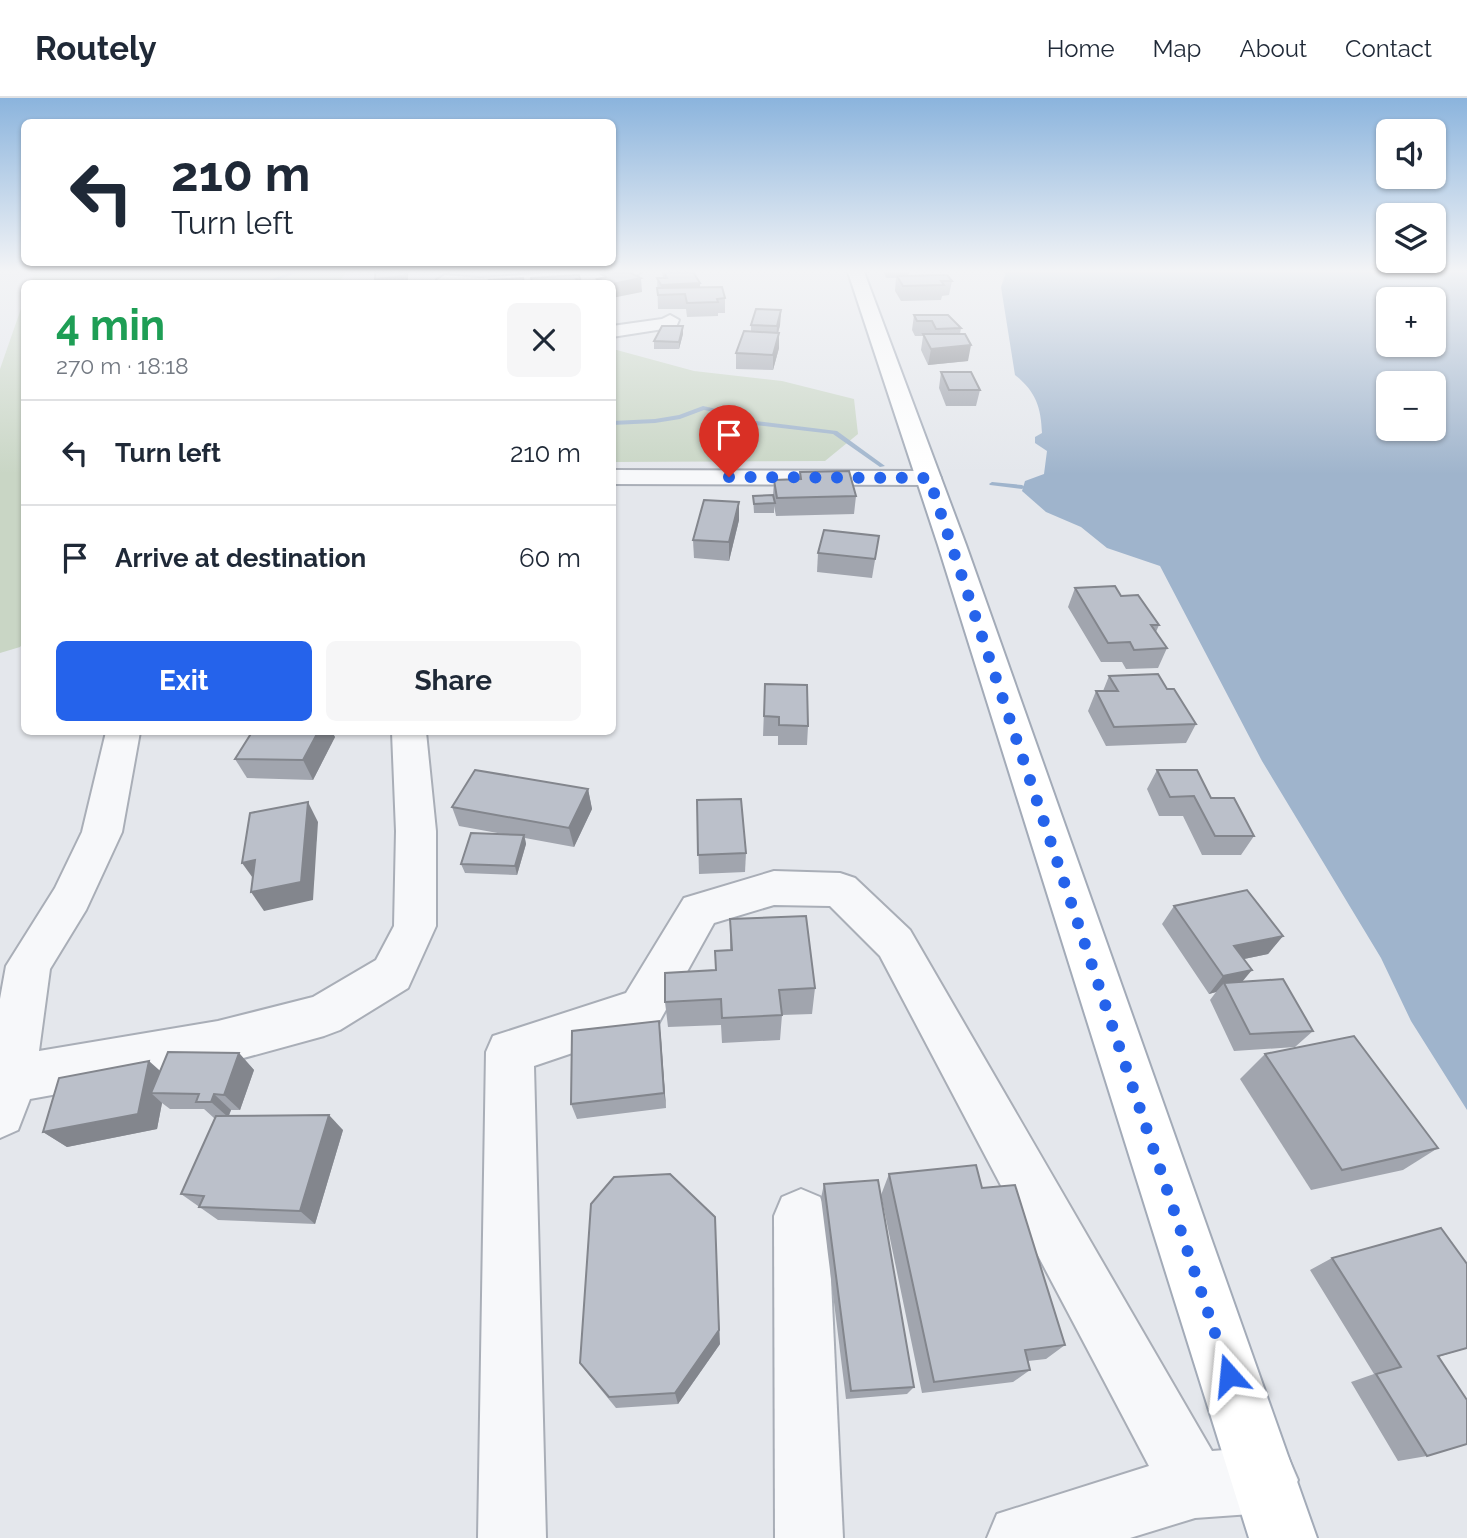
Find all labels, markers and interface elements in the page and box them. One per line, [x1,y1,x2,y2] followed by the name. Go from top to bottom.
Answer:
[35,29,157,68] text: Routely
[1047,34,1115,63] text: Home
[1153,34,1201,63] text: Map
[1239,34,1307,63] text: About
[1345,34,1432,63] text: Contact
[1376,119,1446,441] map controls
[1376,119,1446,189] button: sound
[171,145,310,202] text: 210 m
[56,147,147,238] icon: left
[1376,203,1446,273] button: layers
[171,204,293,241] text: Turn left
[1376,287,1446,357] button: +
[56,301,165,350] text: 4 min
[507,303,581,377] button: close
[56,352,189,379] text: 270 m · 18:18
[1376,371,1446,441] button: −
[699,405,759,477] pin
[710,416,748,454] icon: arrive
[56,434,94,472] icon: left
[115,438,221,468] text: Turn left
[510,438,581,468] text: 210 m
[56,539,94,577] icon: arrive
[115,543,366,573] text: Arrive at destination
[519,543,581,573] text: 60 m
[56,641,312,721] button: Exit
[326,641,581,721] button: Share
[1192,1338,1266,1412] position arrow

